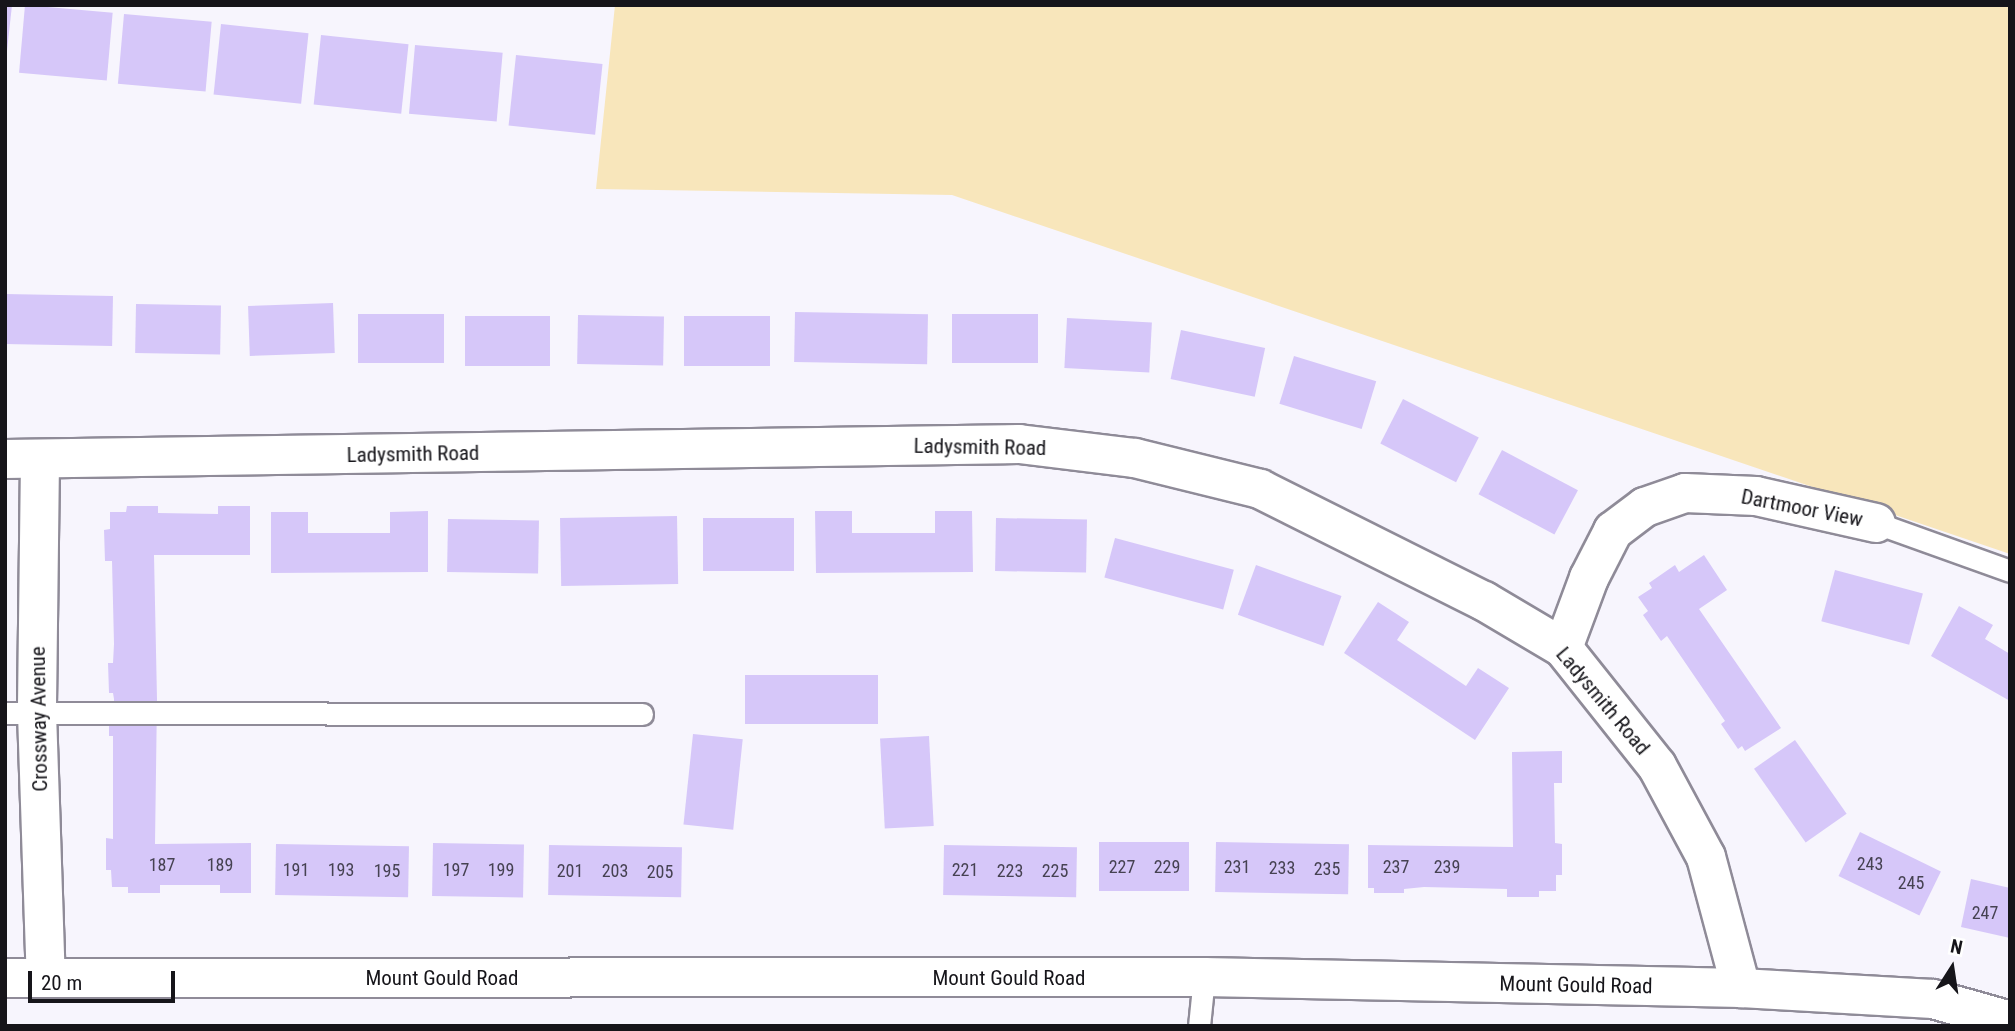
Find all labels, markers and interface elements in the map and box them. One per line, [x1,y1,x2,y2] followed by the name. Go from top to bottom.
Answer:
[913,433,1047,461] street label: Ladysmith Road
[346,440,480,468] street label: Ladysmith Road
[1739,484,1865,532] street label: Dartmoor View
[1551,642,1655,760] street label: Ladysmith Road
[25,646,53,792] street label: Crossway Avenue
[1857,853,1883,875] house number: 243
[149,854,175,876] house number: 187
[207,854,233,876] house number: 189
[1109,856,1135,878] house number: 227
[1154,856,1180,878] house number: 229
[1224,856,1250,878] house number: 231
[1383,856,1409,878] house number: 237
[1434,856,1460,878] house number: 239
[1269,857,1295,879] house number: 233
[1314,858,1340,880] house number: 235
[283,859,309,881] house number: 191
[328,859,354,881] house number: 193
[443,859,469,881] house number: 197
[488,859,514,881] house number: 199
[952,859,978,881] house number: 221
[374,860,400,882] house number: 195
[557,860,583,882] house number: 201
[602,860,628,882] house number: 203
[997,860,1023,882] house number: 223
[1042,860,1068,882] house number: 225
[647,861,673,883] house number: 205
[1898,872,1924,894] house number: 245
[1972,902,1998,924] house number: 247
[1917,933,1987,1003] north arrow
[1948,935,1965,959] text: N
[32,958,178,1002] scale bar
[365,965,519,991] street label: Mount Gould Road
[932,965,1086,991] street label: Mount Gould Road
[41,971,82,995] text: 20 m
[1499,971,1653,999] street label: Mount Gould Road

